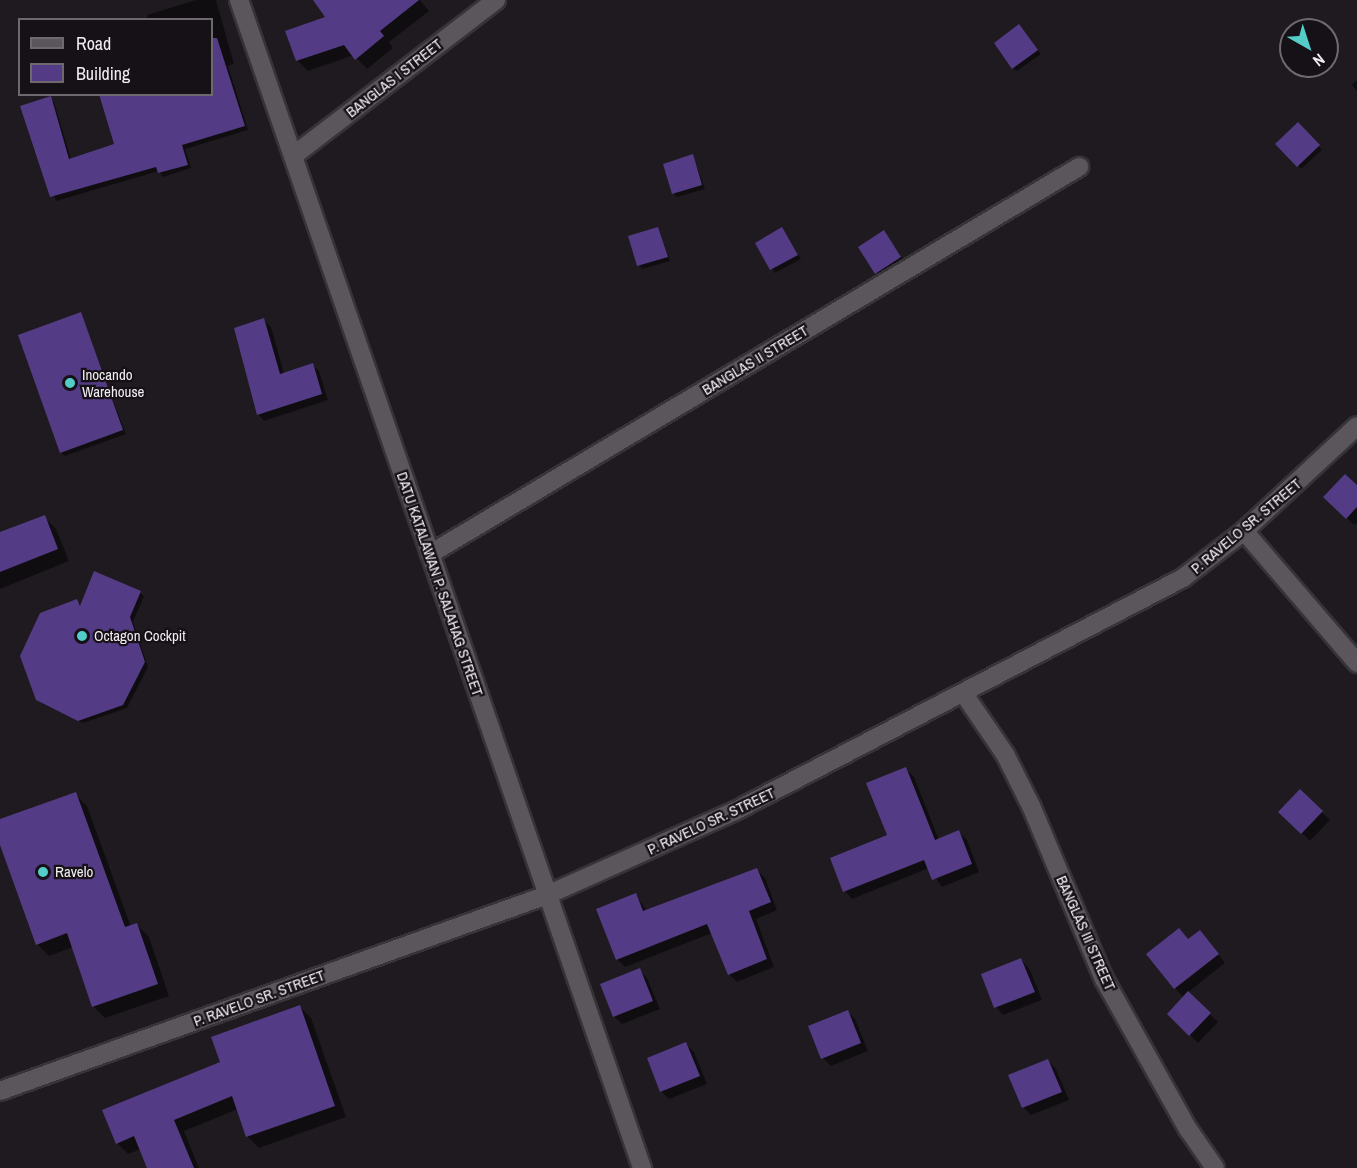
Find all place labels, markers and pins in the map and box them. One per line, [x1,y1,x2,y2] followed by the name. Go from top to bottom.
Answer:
[82,365,144,400] place label: Inocando Warehouse
[63,376,77,390] marker: Inocando Warehouse
[94,627,186,645] place label: Octagon Cockpit
[75,629,89,643] marker: Octagon Cockpit
[55,863,93,881] place label: Ravelo
[36,865,50,879] marker: Ravelo

